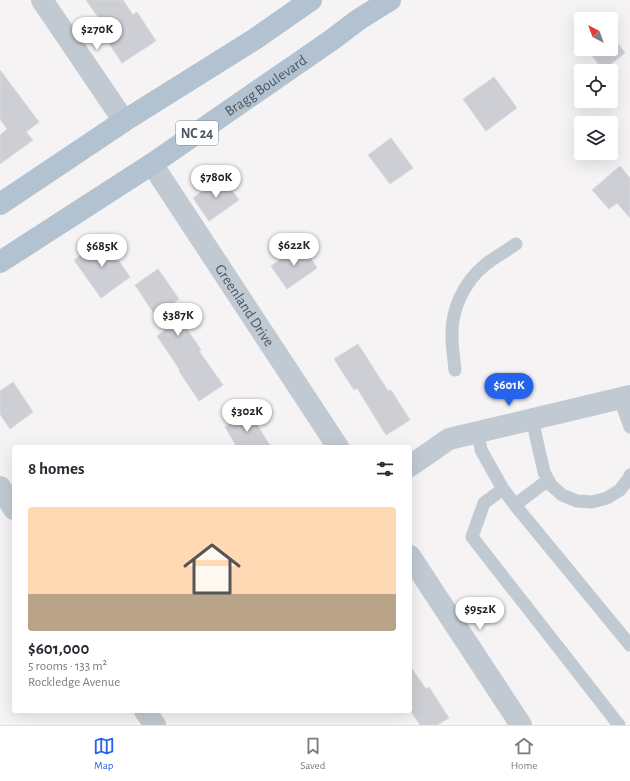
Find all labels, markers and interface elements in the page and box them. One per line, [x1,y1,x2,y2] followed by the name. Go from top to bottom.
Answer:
[574,12,618,56] north arrow
[574,12,618,160] map controls
[69,17,125,51] pin: $270K
[81,23,113,36] text: $270K
[222,52,310,119] street label: Bragg Boulevard
[574,64,618,108] button: locate
[574,116,618,160] button: layers
[176,121,218,145] road number: NC 24
[188,165,244,199] pin: $780K
[200,171,232,184] text: $780K
[266,233,322,267] pin: $622K
[74,234,130,268] pin: $685K
[278,239,310,252] text: $622K
[86,240,118,253] text: $685K
[212,262,277,349] street label: Greenland Drive
[150,303,206,337] pin: $387K
[162,309,194,322] text: $387K
[481,373,537,407] pin: $601K
[493,379,525,392] text: $601K
[219,399,275,433] pin: $302K
[231,405,263,418] text: $302K
[374,458,396,480] icon: filters
[28,460,85,477] text: 8 homes
[176,533,248,605] icon: home
[452,597,508,631] pin: $952K
[464,603,496,616] text: $952K
[28,640,89,657] text: $601,000
[28,660,107,673] text: 5 rooms · 133 m²
[28,676,120,689] text: Rockledge Avenue
[93,735,115,772] tab: Map
[300,735,325,772] tab: Saved
[511,735,537,772] tab: Home

